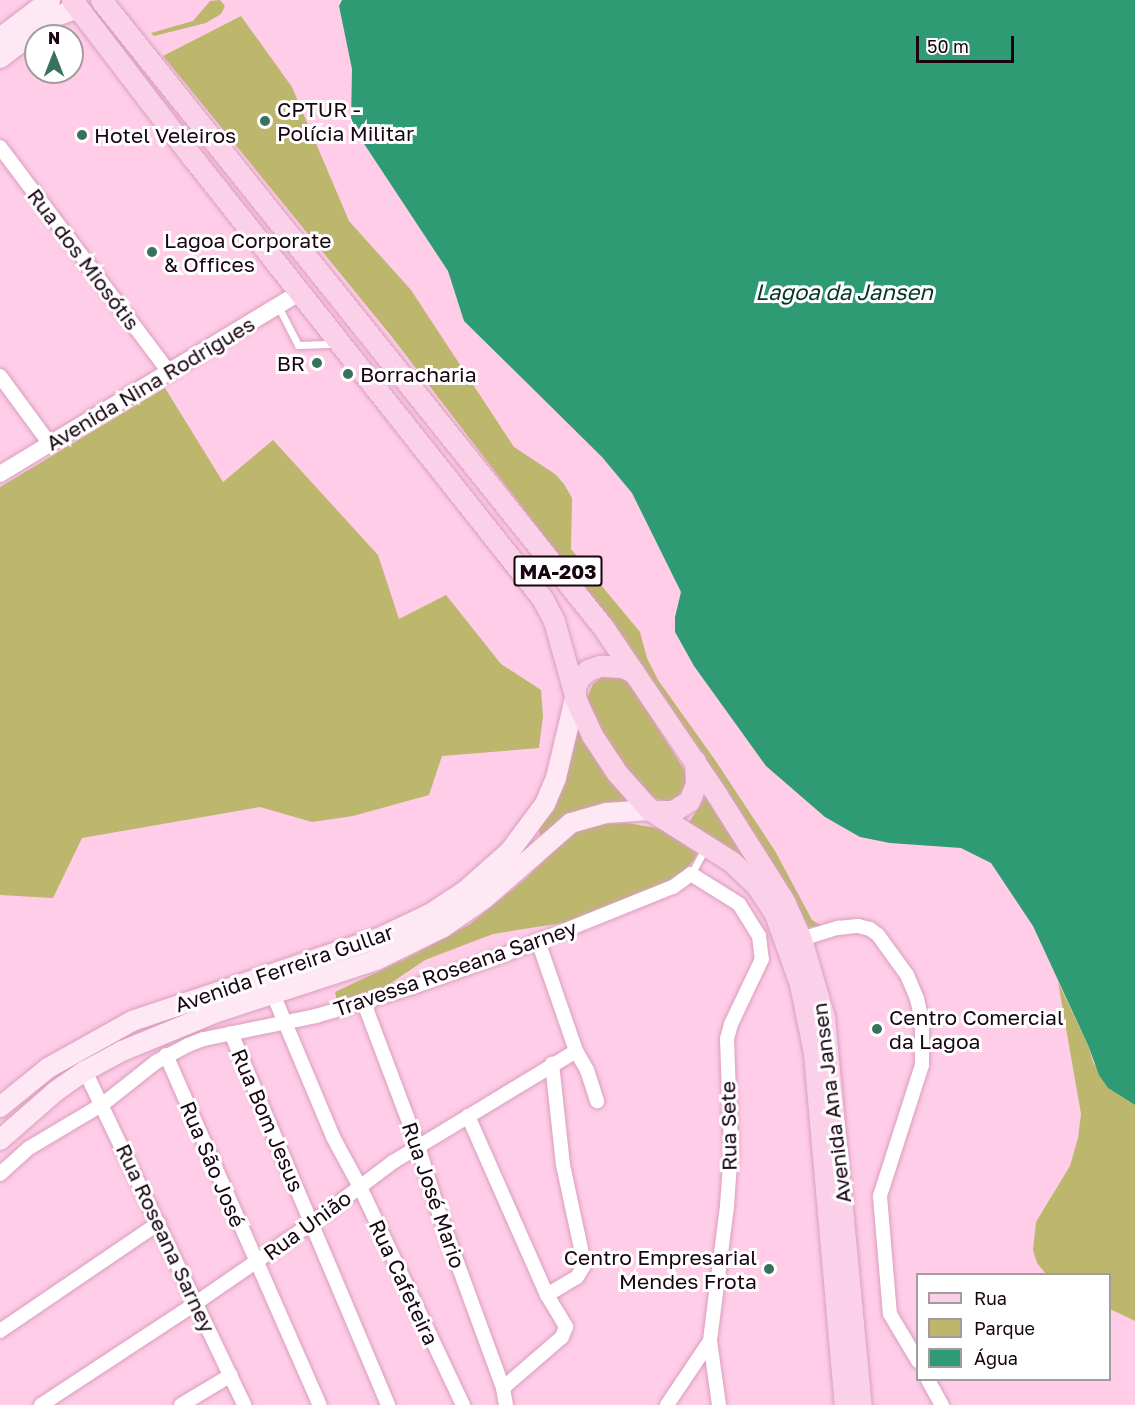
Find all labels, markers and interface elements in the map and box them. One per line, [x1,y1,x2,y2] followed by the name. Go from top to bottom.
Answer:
[24,24,84,84] north arrow
[919,24,1016,62] scale bar
[48,28,60,48] text: N
[927,35,969,57] text: 50 m
[277,96,414,146] place label: CPTUR - Polícia Militar
[258,114,272,128] marker: CPTUR - Polícia Militar
[94,122,236,148] place label: Hotel Veleiros
[75,128,89,142] marker: Hotel Veleiros
[23,183,145,335] street label: Rua dos Miosótis
[164,227,331,277] place label: Lagoa Corporate & Offices
[145,245,159,259] marker: Lagoa Corporate & Offices
[755,279,933,305] water label: Lagoa da Jansen
[41,311,259,455] street label: Avenida Nina Rodrigues
[277,350,305,376] place label: BR
[310,356,324,370] marker: BR
[360,361,477,387] place label: Borracharia
[341,367,355,381] marker: Borracharia
[513,554,603,588] road number: MA-203
[330,915,580,1021] street label: Travessa Roseana Sarney
[171,919,397,1017] street label: Avenida Ferreira Gullar
[806,1001,856,1205] street label: Avenida Ana Jansen
[889,1004,1064,1054] place label: Centro Comercial da Lagoa
[870,1022,884,1036] marker: Centro Comercial da Lagoa
[227,1045,309,1195] street label: Rua Bom Jesus
[715,1081,741,1171] street label: Rua Sete
[175,1097,251,1231] street label: Rua São José
[397,1119,471,1271] street label: Rua José Mario
[111,1140,221,1336] street label: Rua Roseana Sarney
[258,1185,356,1265] street label: Rua União
[364,1215,444,1349] street label: Rua Cafeteira
[564,1244,757,1294] place label: Centro Empresarial Mendes Frota
[762,1262,776,1276] marker: Centro Empresarial Mendes Frota
[916,1273,1111,1381] legend
[974,1287,1007,1309] text: Rua
[974,1317,1035,1339] text: Parque
[974,1347,1018,1369] text: Água

